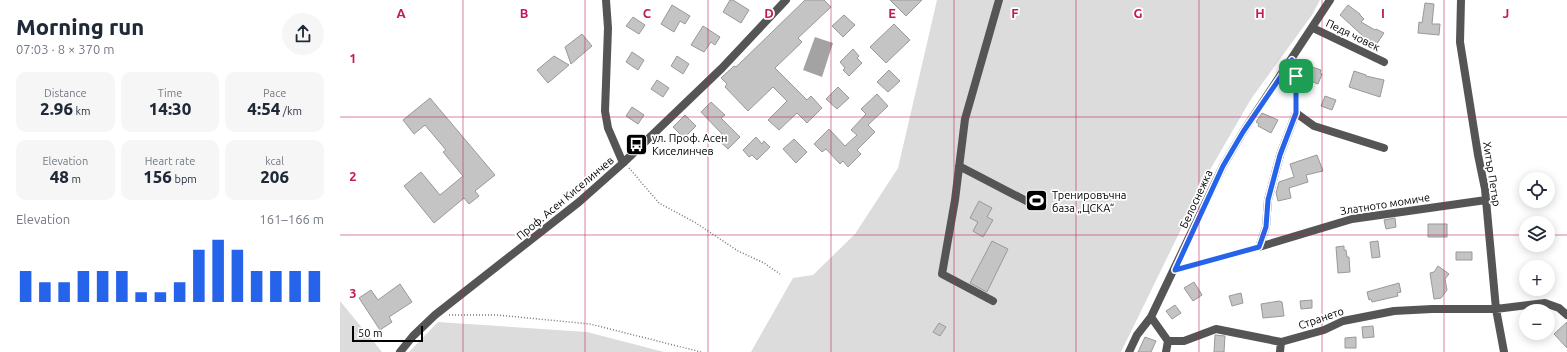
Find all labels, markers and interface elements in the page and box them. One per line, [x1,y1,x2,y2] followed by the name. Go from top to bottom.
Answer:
[396,6,406,20] text: A
[520,6,529,20] text: B
[643,6,652,20] text: C
[764,6,774,20] text: D
[888,6,896,20] text: E
[1011,6,1019,20] text: F
[1134,6,1143,20] text: G
[1255,6,1265,20] text: H
[1381,6,1385,20] text: I
[1503,6,1509,20] text: J
[282,13,324,55] button: share
[16,14,144,39] text: Morning run
[1324,17,1382,53] street label: Педя човек
[16,42,115,56] text: 07:03 · 8 × 370 m
[349,51,357,65] text: 1
[1279,59,1313,93] pin
[1285,65,1307,87] icon: arrive
[44,87,87,99] text: Distance
[158,87,182,99] text: Time
[263,87,286,99] text: Pace
[40,99,73,118] text: 2.96
[149,99,191,118] text: 14:30
[247,99,280,118] text: 4:54
[73,105,91,117] text: km
[280,105,302,117] text: /km
[623,131,649,157] bus stop icon: ул. Проф. Асен Киселинчев
[652,132,727,157] place label: ул. Проф. Асен Киселинчев
[1481,141,1503,207] street label: Хитър Петър
[514,154,616,242] street label: Проф. Асен Киселинчев
[42,155,88,167] text: Elevation
[145,155,195,167] text: Heart rate
[265,155,284,167] text: kcal
[50,167,69,186] text: 48
[143,167,172,186] text: 156
[260,167,289,186] text: 206
[1177,168,1215,230] street label: Белоснежка
[349,169,357,183] text: 2
[1519,172,1555,340] map controls
[1519,172,1555,208] button: locate
[69,173,81,185] text: m
[172,173,197,185] text: bpm
[1023,188,1049,214] sports icon: Тренировъчна база „ЦСКА“
[1052,189,1127,214] place label: Тренировъчна база „ЦСКА“
[1339,191,1431,217] street label: Златното момиче
[16,212,70,226] text: Elevation
[259,212,324,226] text: 161–166 m
[1519,216,1555,252] button: layers
[1519,260,1555,296] button: +
[349,286,357,300] text: 3
[1519,304,1555,340] button: −
[1297,305,1345,331] street label: Странето
[352,324,423,343] scale bar
[358,327,382,339] text: 50 m

